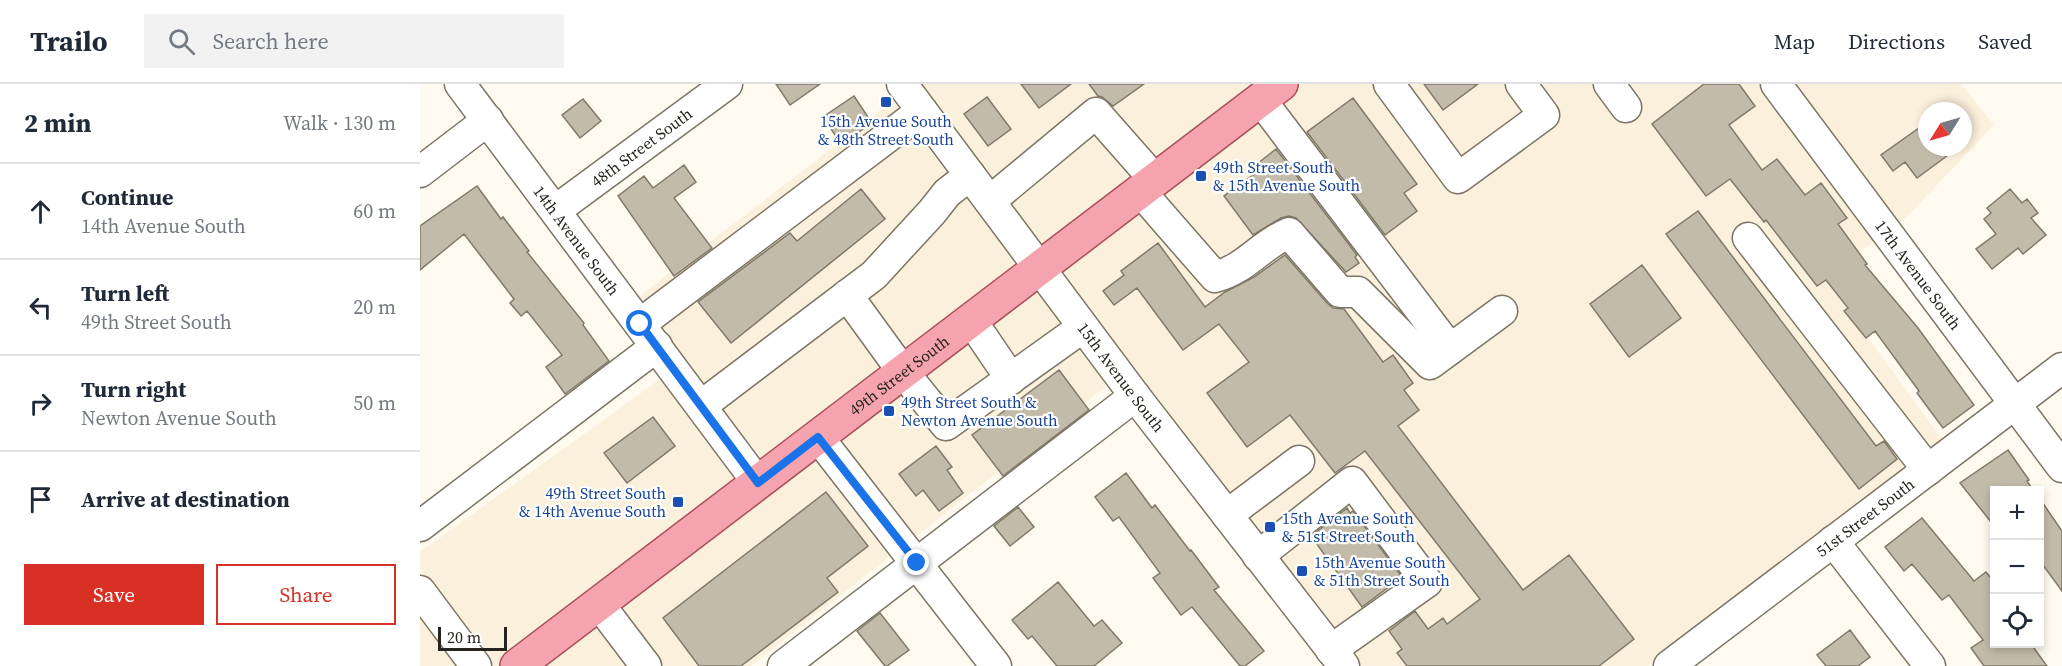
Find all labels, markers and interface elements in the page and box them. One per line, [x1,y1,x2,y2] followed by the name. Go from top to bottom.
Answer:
[144,14,564,68] search box
[30,22,108,60] text: Trailo
[165,25,198,58] icon: search
[213,26,329,56] text: Search here
[1774,27,1815,56] text: Map
[1848,27,1945,56] text: Directions
[1978,27,2032,56] text: Saved
[879,95,893,109] marker: 15th Avenue South & 48th Street South
[586,102,697,192] street label: 48th Street South
[1918,102,1972,156] north arrow
[24,105,91,141] text: 2 min
[283,109,396,137] text: Walk · 130 m
[818,110,954,150] place label: 15th Avenue South & 48th Street South
[1213,156,1360,196] place label: 49th Street South & 15th Avenue South
[1194,169,1208,183] marker: 49th Street South & 15th Avenue South
[528,181,625,300] street label: 14th Avenue South
[81,182,174,212] text: Continue
[24,195,57,228] icon: ahead
[353,197,396,225] text: 60 m
[81,212,246,240] text: 14th Avenue South
[1870,215,1967,334] street label: 17th Avenue South
[81,278,169,308] text: Turn left
[24,291,57,324] icon: left
[353,293,396,321] text: 20 m
[81,308,232,336] text: 49th Street South
[626,310,652,336] route start
[1073,318,1170,437] street label: 15th Avenue South
[844,330,954,420] street label: 49th Street South
[81,374,186,404] text: Turn right
[24,387,57,420] icon: right
[353,389,396,417] text: 50 m
[901,391,1058,431] place label: 49th Street South & Newton Avenue South
[81,404,277,432] text: Newton Avenue South
[882,404,896,418] marker: 49th Street South & Newton Avenue South
[1811,473,1919,562] street label: 51st Street South
[519,482,666,522] place label: 49th Street South & 14th Avenue South
[24,483,57,516] icon: arrive
[81,484,290,514] text: Arrive at destination
[1990,486,2044,648] map controls
[1990,486,2044,540] button: +
[671,495,685,509] marker: 49th Street South & 14th Avenue South
[1282,507,1416,547] place label: 15th Avenue South & 51st Street South
[1263,520,1277,534] marker: 15th Avenue South & 51st Street South
[1990,540,2044,594] button: −
[903,549,929,575] route end
[1314,551,1450,591] place label: 15th Avenue South & 51th Street South
[24,564,204,625] button: Save
[216,564,396,625] button: Share
[1295,564,1309,578] marker: 15th Avenue South & 51th Street South
[1990,594,2044,648] button: locate
[438,624,507,652] scale bar
[447,626,481,648] text: 20 m

